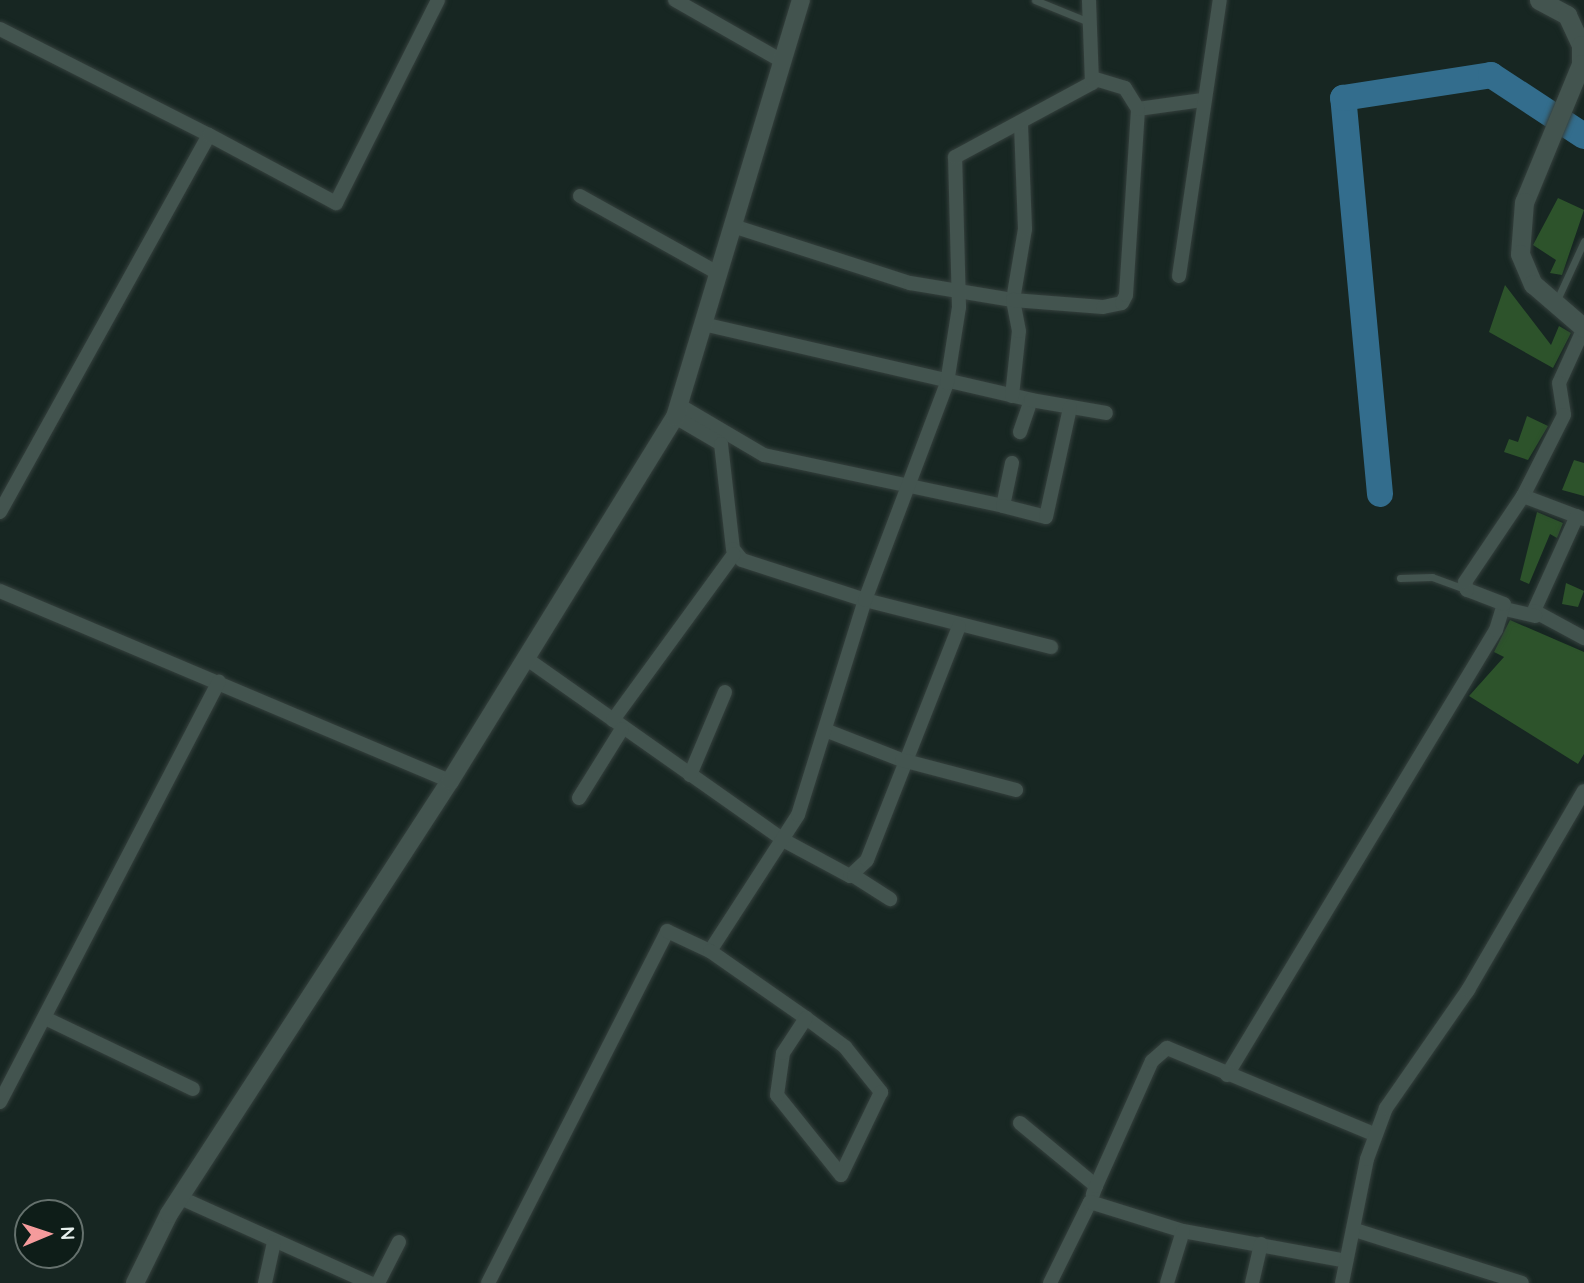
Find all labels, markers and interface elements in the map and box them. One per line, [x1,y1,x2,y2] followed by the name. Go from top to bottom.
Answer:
[14,1199,84,1269] north arrow
[56,1226,80,1241] text: N

